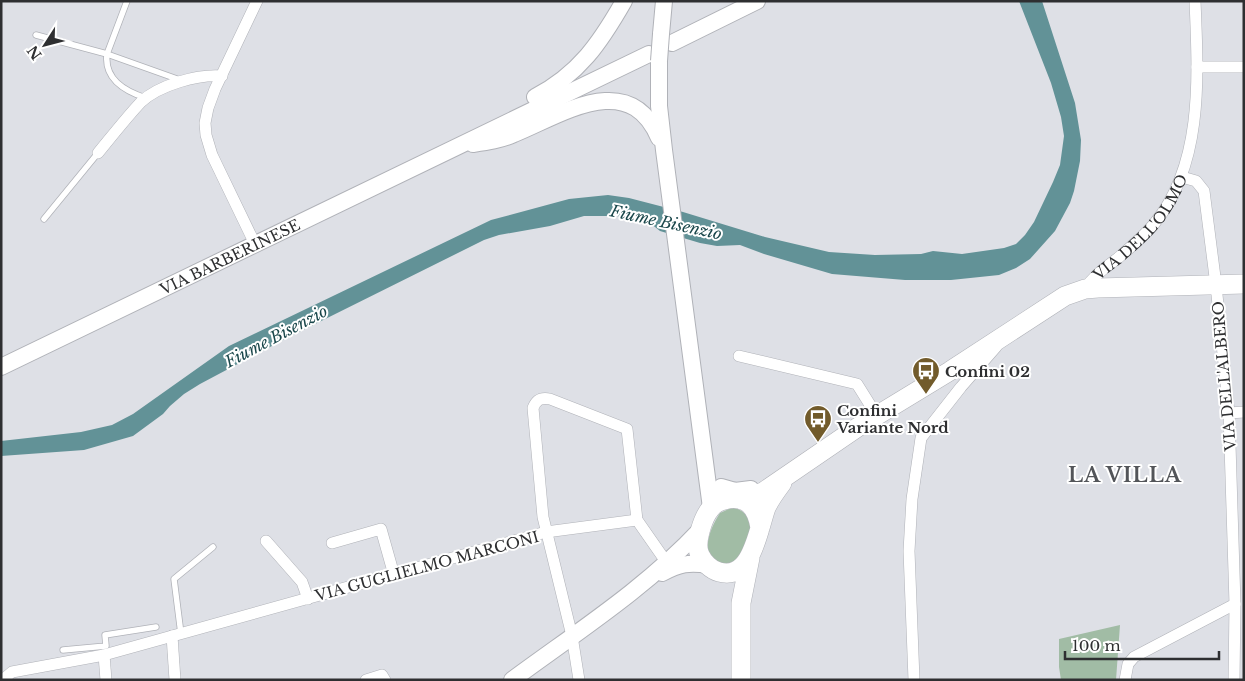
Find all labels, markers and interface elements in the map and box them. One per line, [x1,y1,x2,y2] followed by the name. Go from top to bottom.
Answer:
[20,20,70,70] north arrow
[23,42,46,63] text: N
[1088,171,1191,284] street label: VIA DELL'OLMO
[607,200,724,244] water label: Fiume Bisenzio
[156,215,303,299] street label: VIA BARBERINESE
[220,300,331,372] water label: Fiume Bisenzio
[1208,300,1240,453] street label: VIA DELL'ALBERO
[911,356,941,395] bus stop icon: Confini 02
[945,362,1030,381] place label: Confini 02
[836,401,949,437] place label: Confini Variante Nord
[803,404,833,443] bus stop icon: Confini Variante Nord
[1068,463,1182,487] district label: LA VILLA
[312,527,541,605] street label: VIA GUGLIELMO MARCONI
[1065,628,1219,660] scale bar
[1072,636,1121,655] text: 100 m

